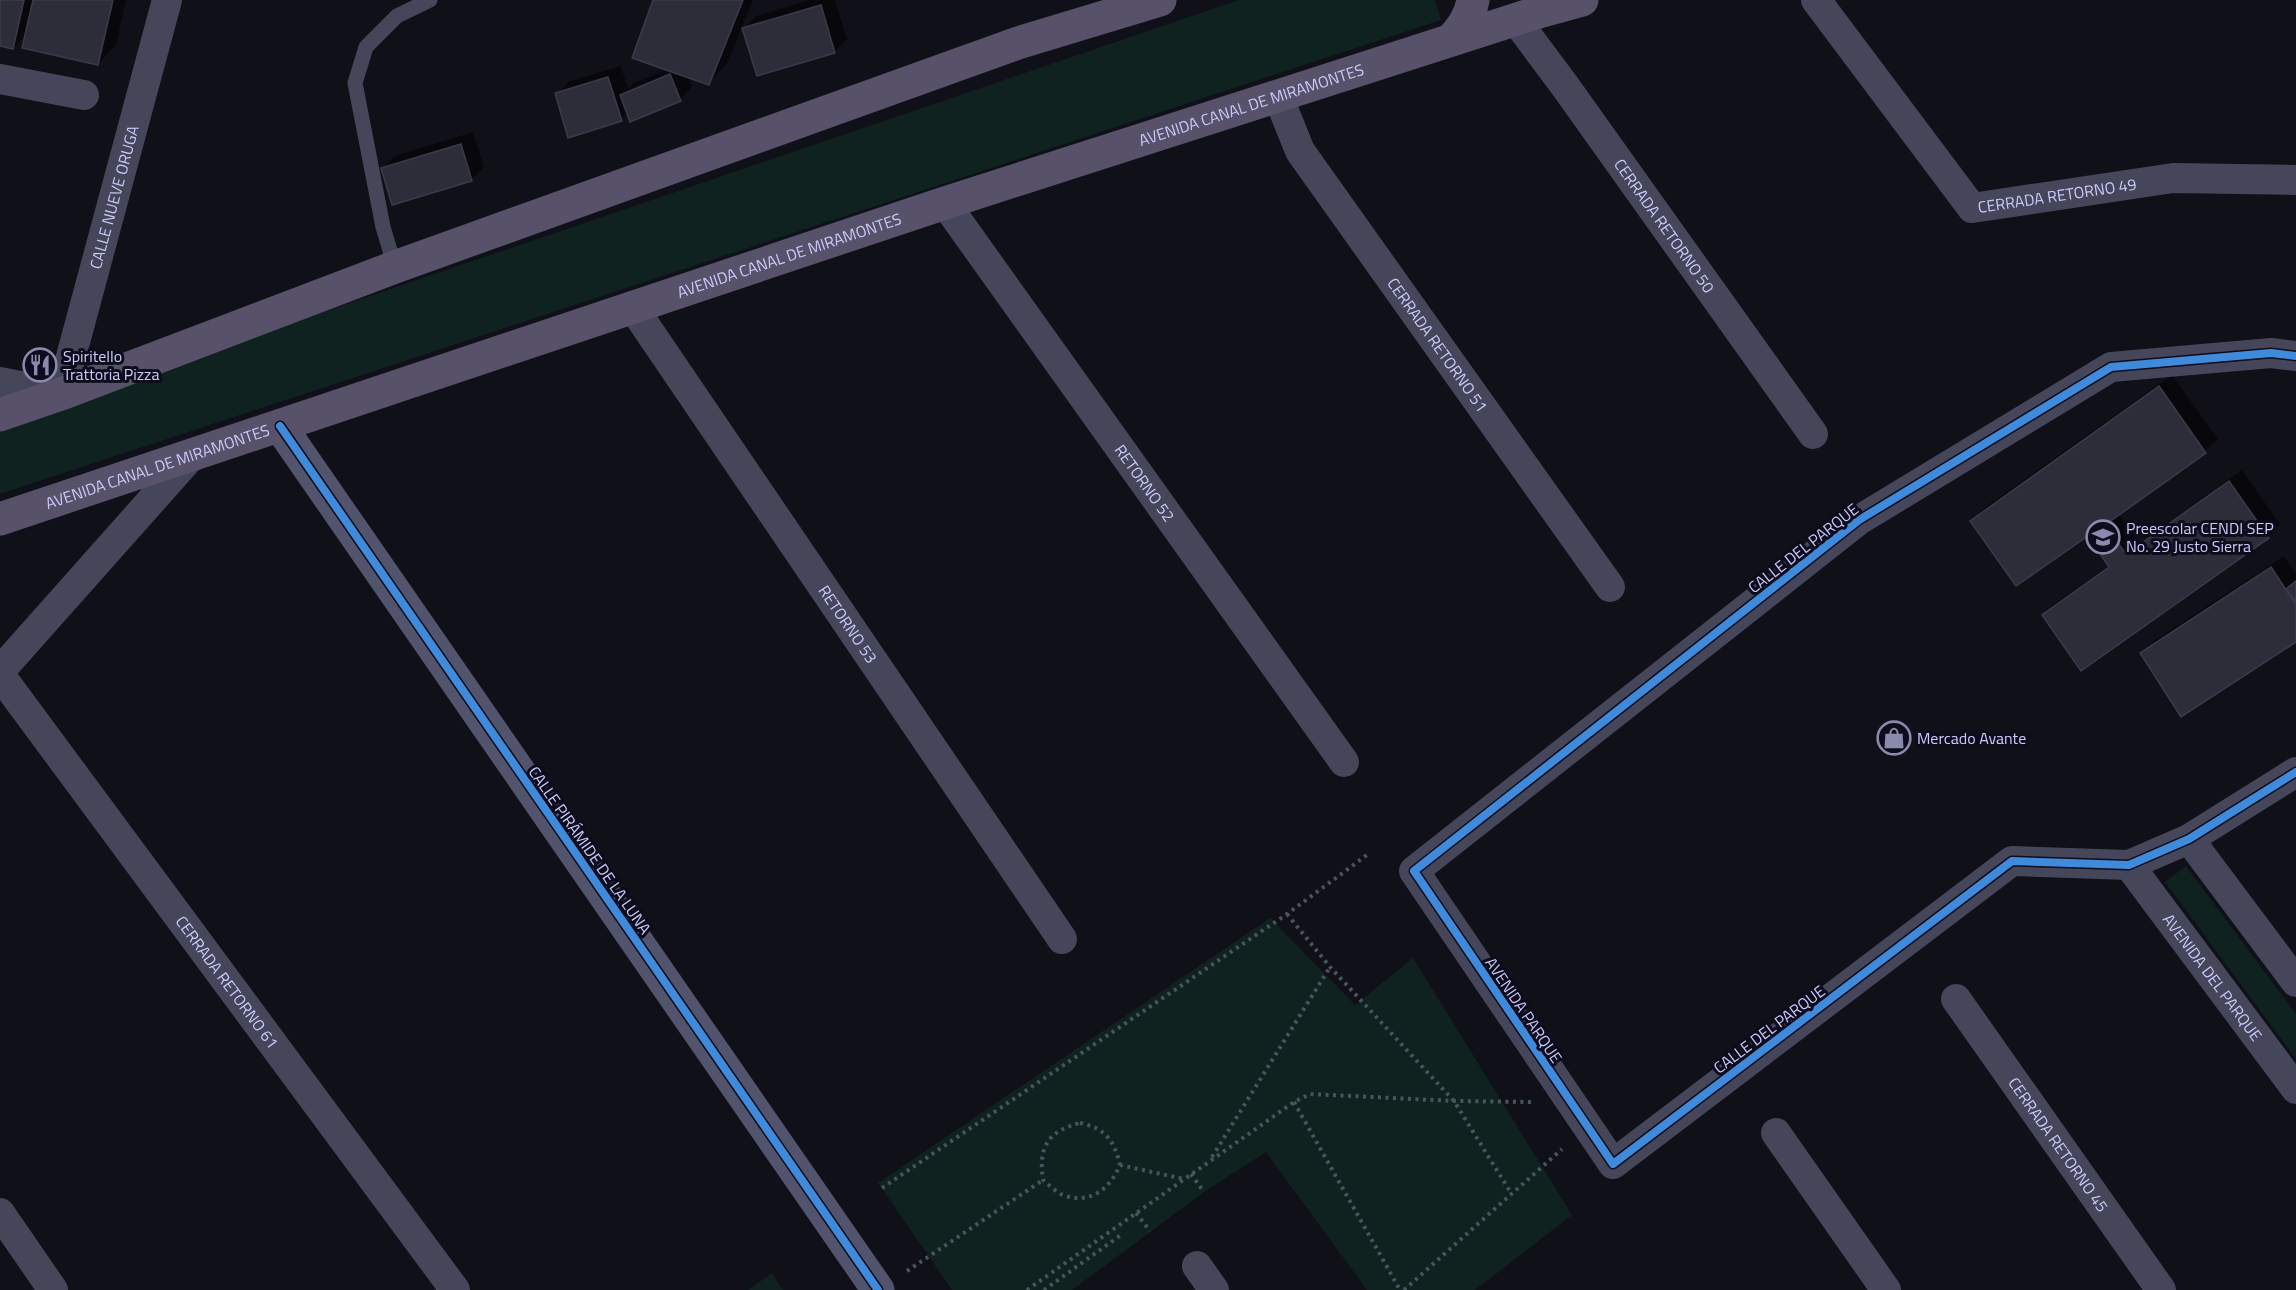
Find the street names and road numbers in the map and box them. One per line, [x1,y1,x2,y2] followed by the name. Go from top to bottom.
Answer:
[1135,57,1367,152] street label: AVENIDA CANAL DE MIRAMONTES
[83,122,145,272] street label: CALLE NUEVE ORUGA
[1608,153,1721,298] street label: CERRADA RETORNO 50
[1976,172,2138,219] street label: CERRADA RETORNO 49
[674,206,904,304] street label: AVENIDA CANAL DE MIRAMONTES
[1382,273,1494,417] street label: CERRADA RETORNO 51
[42,418,273,515] street label: AVENIDA CANAL DE MIRAMONTES
[1109,439,1181,527] street label: RETORNO 52
[1743,497,1863,599] street label: CALLE DEL PARQUE
[813,580,883,668] street label: RETORNO 53
[523,761,658,939] street label: CALLE PIRÁMIDE DE LA LUNA
[2157,908,2268,1046] street label: AVENIDA DEL PARQUE
[170,911,284,1054] street label: CERRADA RETORNO 61
[1480,952,1568,1068] street label: AVENIDA PARQUE
[1708,979,1830,1079] street label: CALLE DEL PARQUE
[2003,1072,2114,1217] street label: CERRADA RETORNO 45

